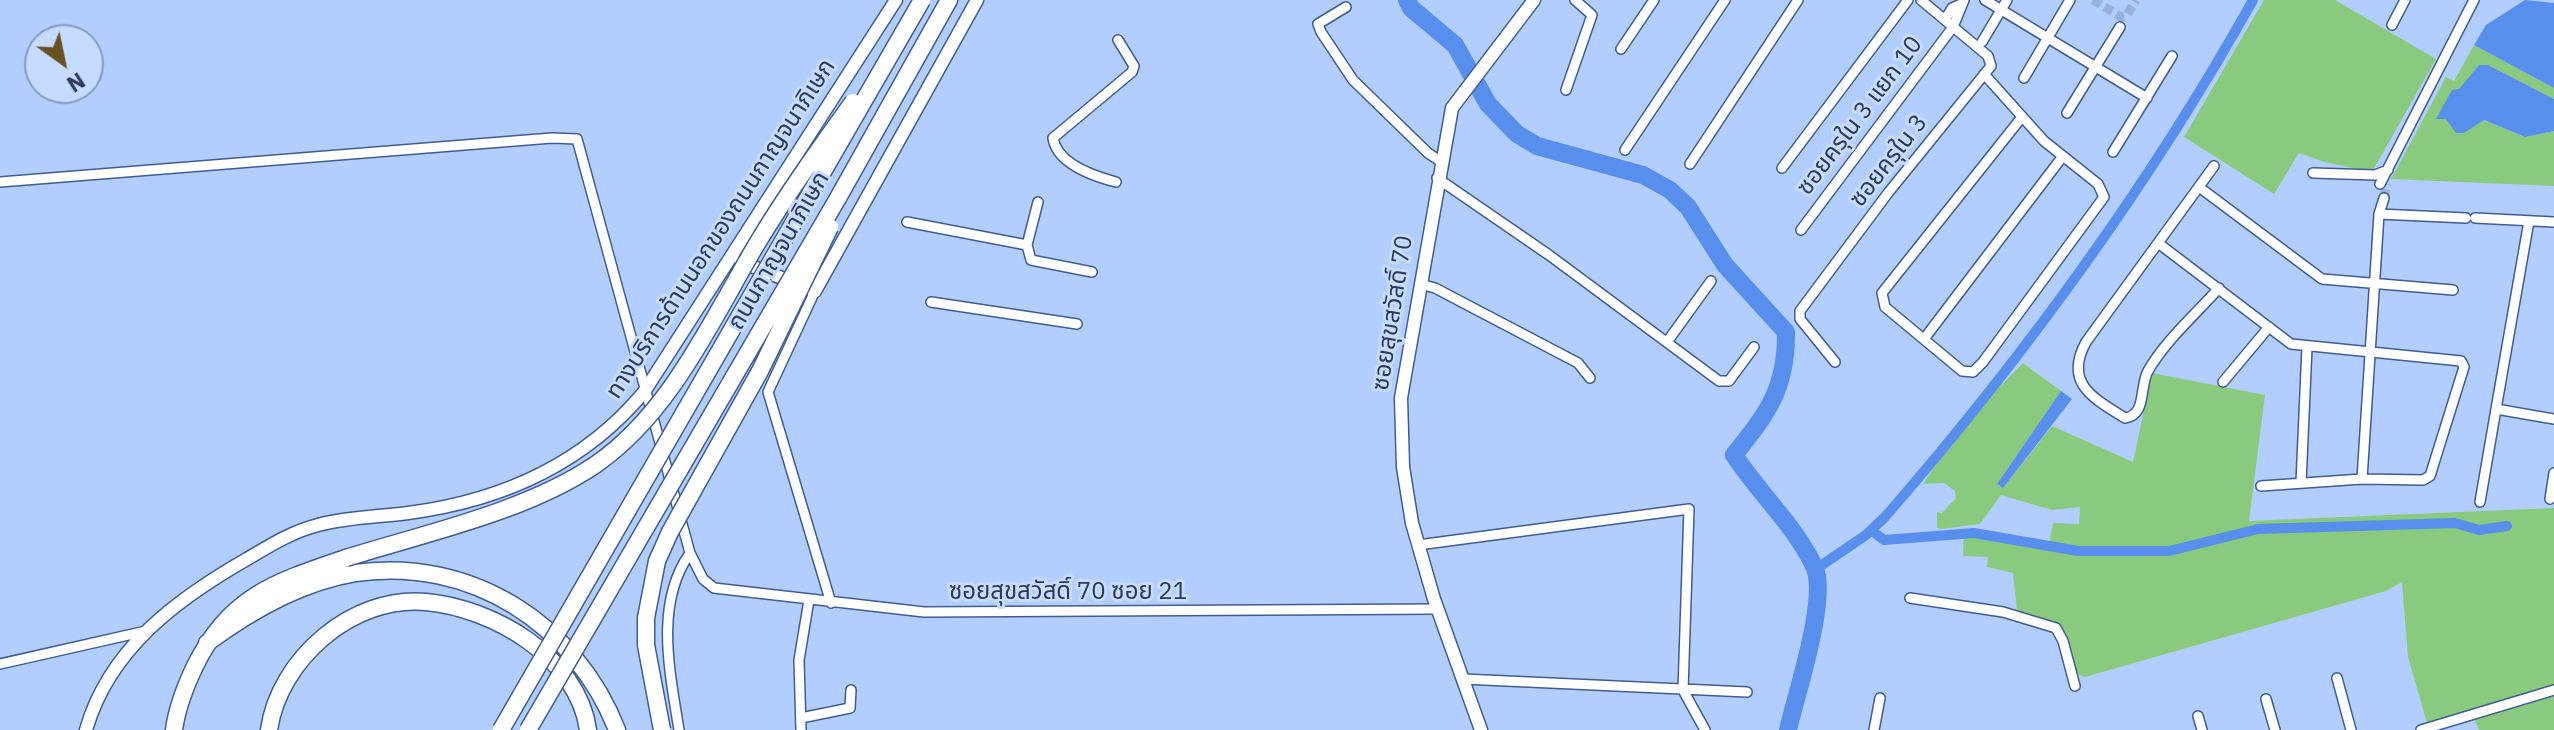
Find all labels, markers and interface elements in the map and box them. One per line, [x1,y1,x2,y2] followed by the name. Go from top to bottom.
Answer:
[24,24,104,104] north arrow
[1791,31,1929,201] street label: ซอยครุใน 3 แยก 10
[600,54,842,404] street label: ทางบริการด้านนอกของถนนกาญจนาภิเษก
[62,66,91,99] text: N
[1844,109,1934,213] street label: ซอยครุใน 3
[722,167,836,335] street label: ถนนกาญจนาภิเษก
[1367,233,1419,393] street label: ซอยสุขสวัสดิ์ 70
[949,578,1187,606] street label: ซอยสุขสวัสดิ์ 70 ซอย 21

